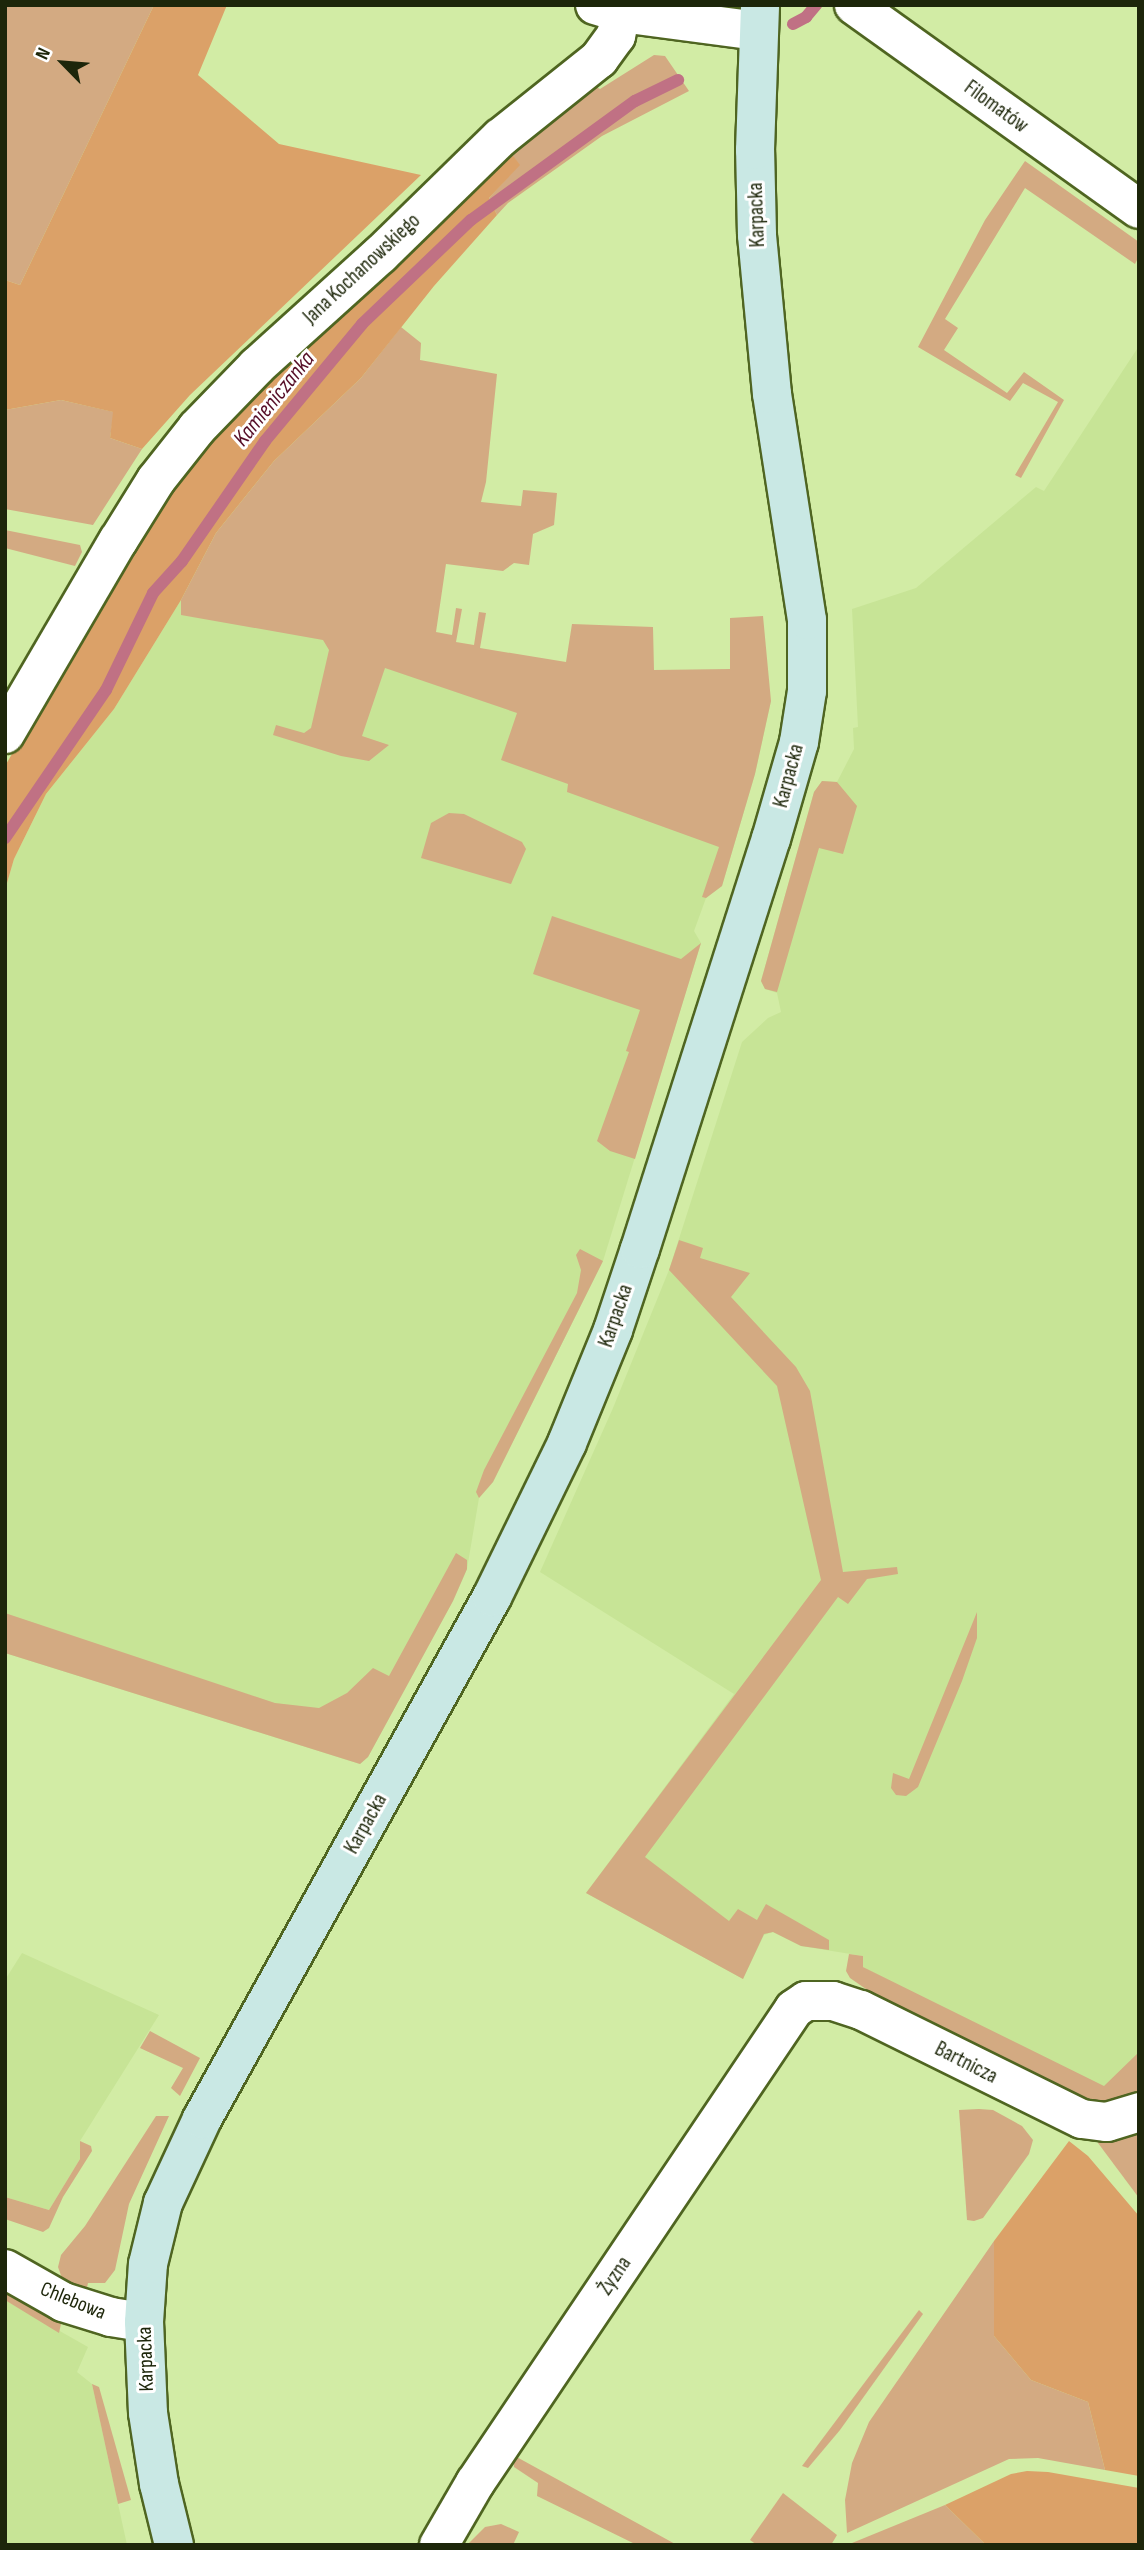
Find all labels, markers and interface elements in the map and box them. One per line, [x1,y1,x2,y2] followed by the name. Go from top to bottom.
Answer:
[28,28,98,98] north arrow
[31,44,56,63] text: N
[959,75,1033,139] street label: Filomatów
[743,182,771,248] street label: Karpacka
[298,208,426,330] street label: Jana Kochanowskiego
[228,346,320,452] water label: Kamieniczanka
[768,741,810,811] street label: Karpacka
[594,1281,638,1351] street label: Karpacka
[339,1790,393,1858] street label: Karpacka
[930,2037,1002,2089] street label: Bartnicza
[593,2252,637,2300] street label: Żyzna
[37,2276,109,2326] street label: Chlebowa
[132,2326,160,2392] street label: Karpacka

